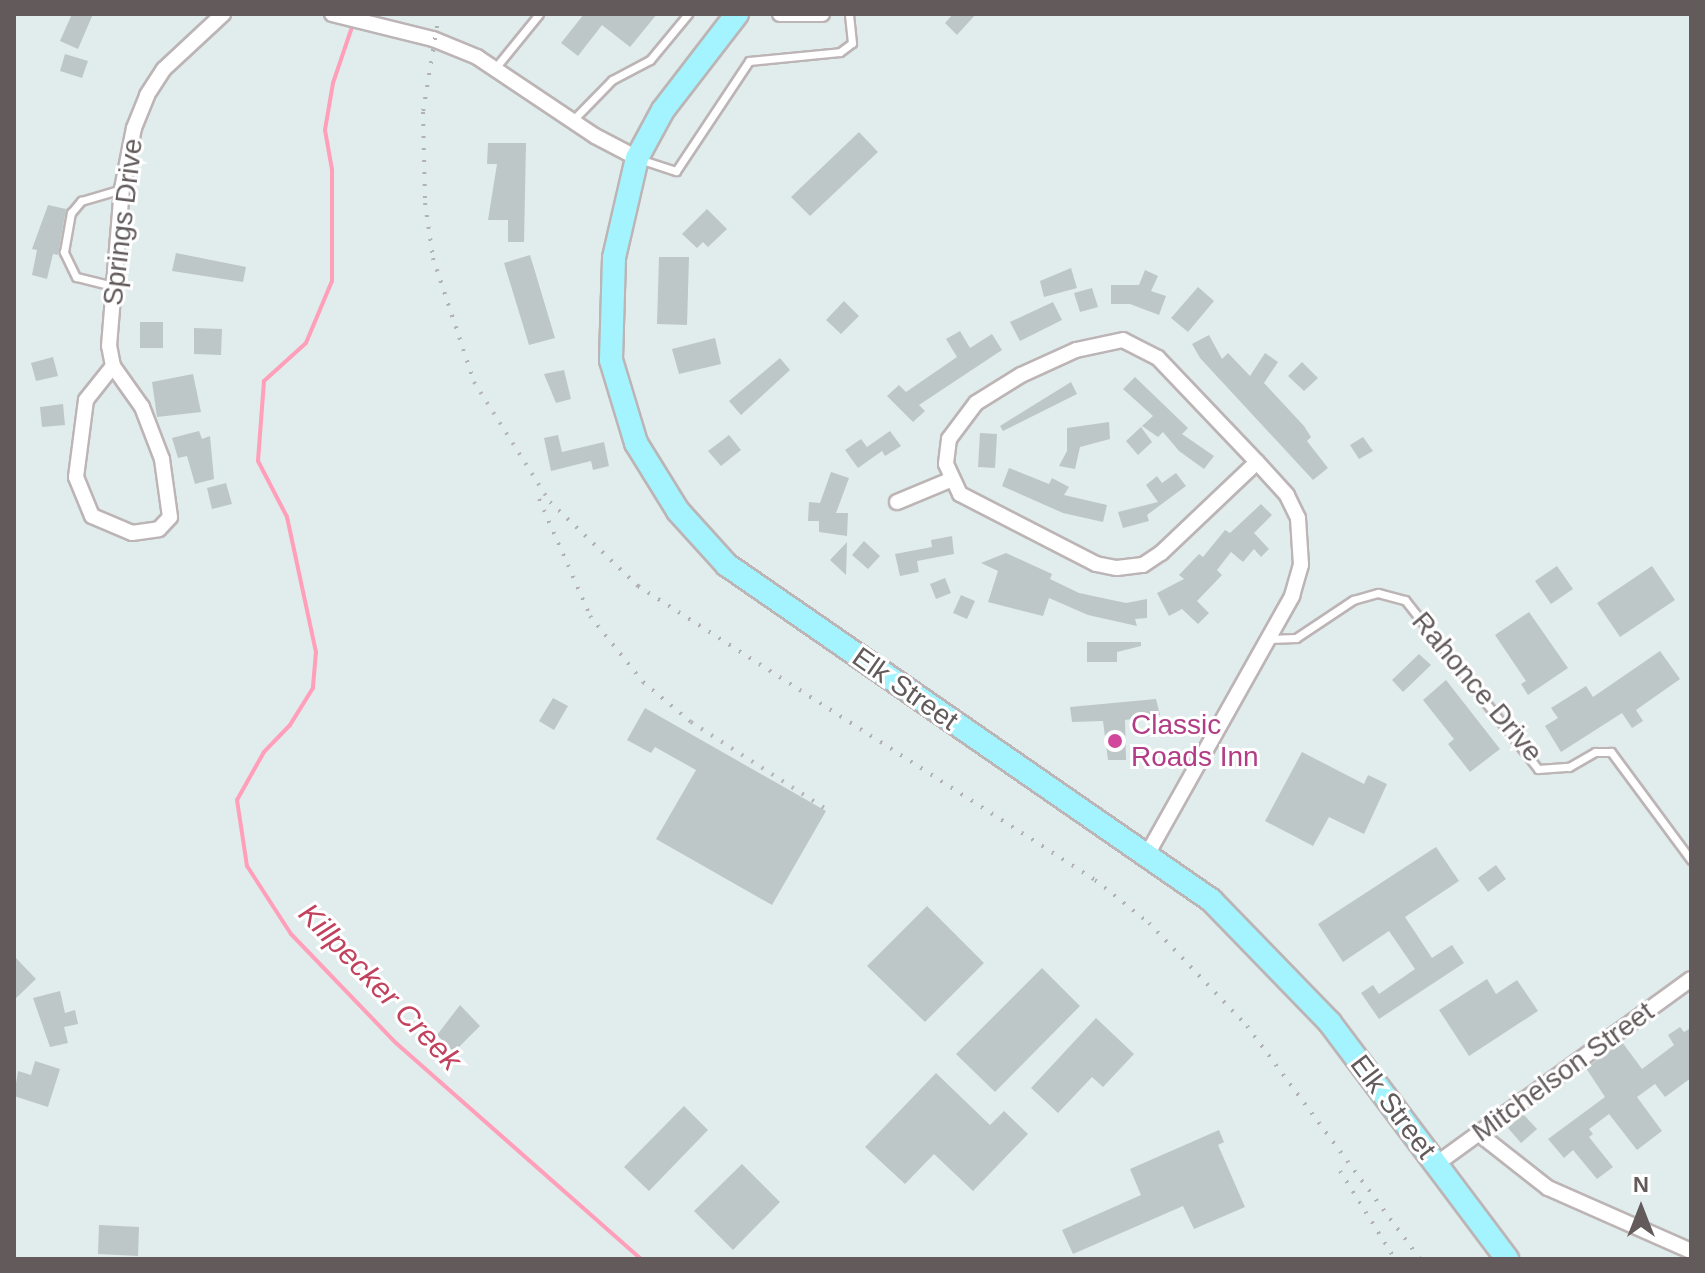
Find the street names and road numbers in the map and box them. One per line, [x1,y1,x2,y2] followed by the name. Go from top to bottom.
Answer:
[96,137,150,307] street label: Springs Drive
[1405,605,1549,769] street label: Rahonce Drive
[846,640,964,738] street label: Elk Street
[1466,995,1660,1149] street label: Mitchelson Street
[1343,1048,1443,1166] street label: Elk Street

